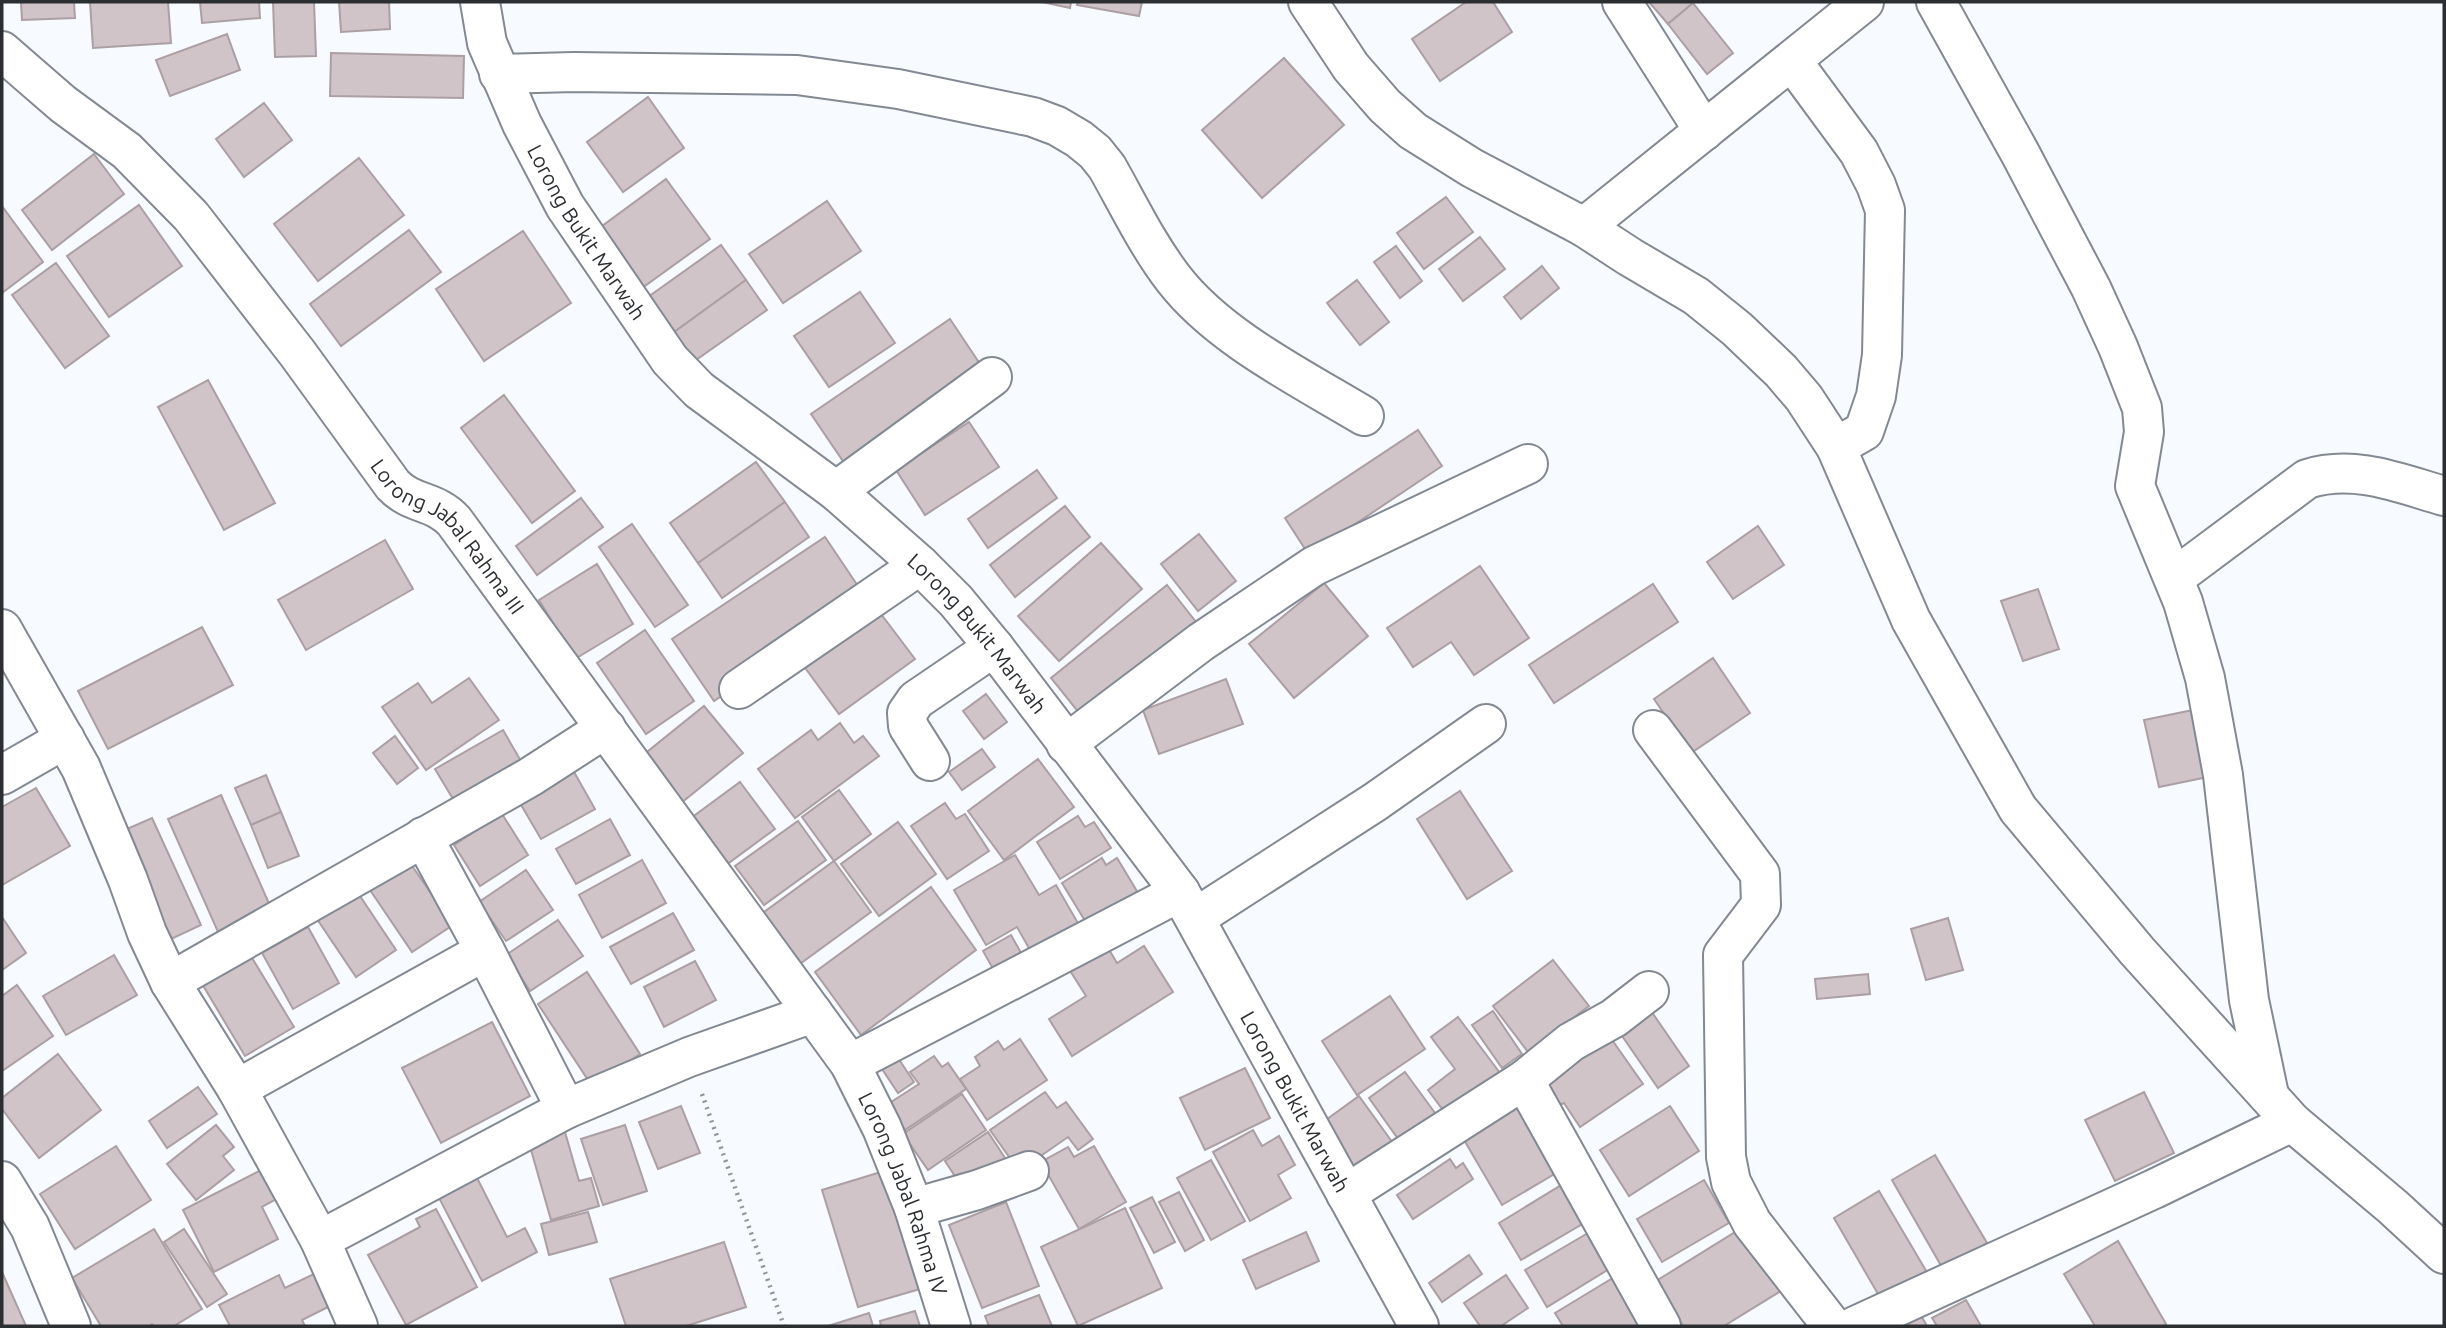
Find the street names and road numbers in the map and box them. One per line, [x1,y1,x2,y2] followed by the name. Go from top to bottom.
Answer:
[523,140,651,324] street label: Lorong Bukit Marwah
[366,454,530,618] street label: Lorong Jabal Rahma III
[903,548,1052,718] street label: Lorong Bukit Marwah
[1236,1007,1355,1196] street label: Lorong Bukit Marwah
[854,1088,953,1298] street label: Lorong Jabal Rahma IV

